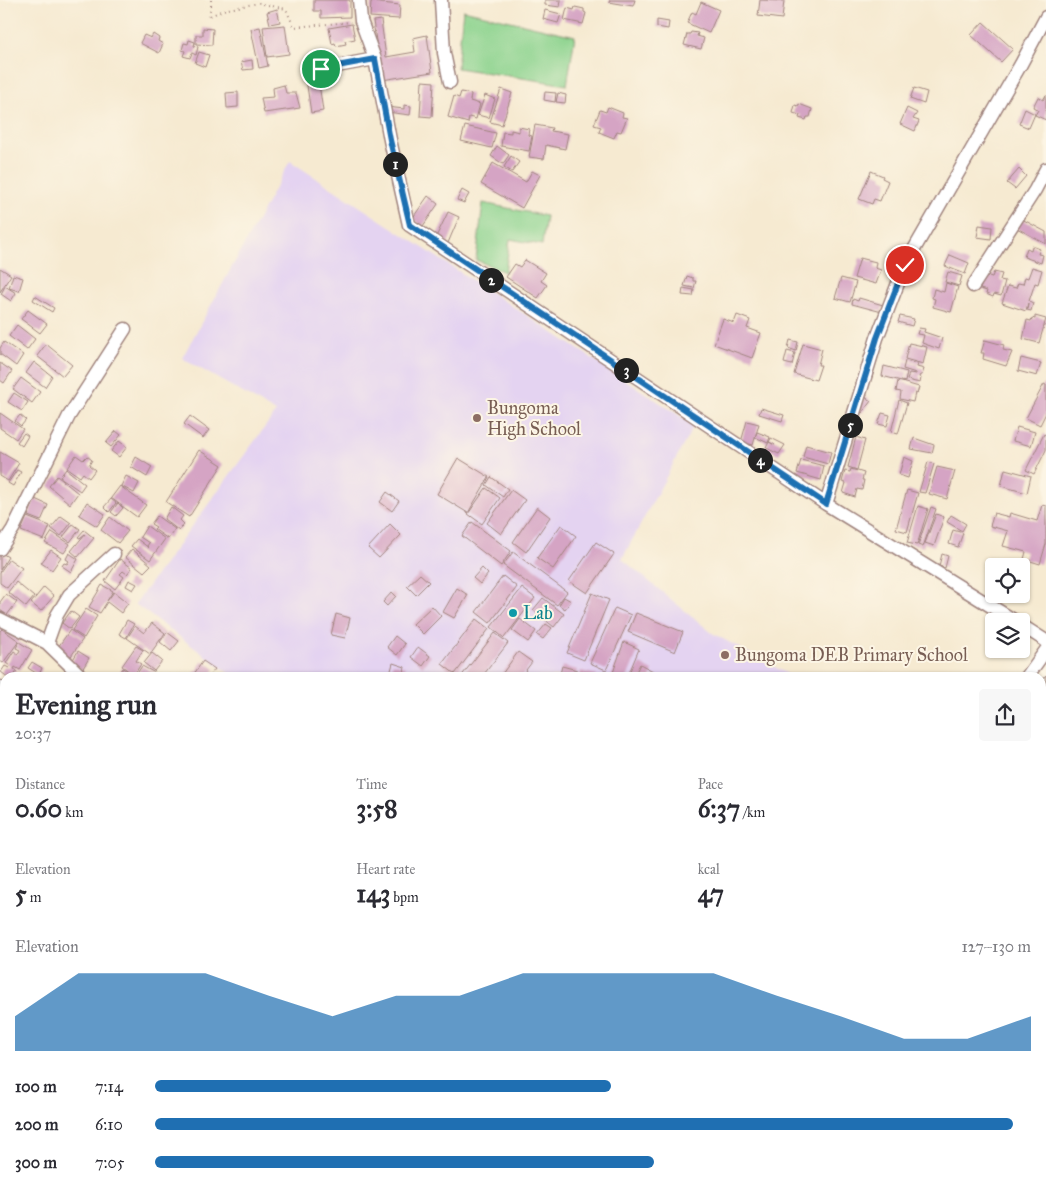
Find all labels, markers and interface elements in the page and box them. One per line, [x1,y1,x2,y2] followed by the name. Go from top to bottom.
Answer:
[300,48,342,90] pin
[307,55,335,83] icon: arrive
[382,152,408,176] pin: 1
[393,156,398,173] text: 1
[884,244,926,286] pin
[891,251,919,279] icon: check
[478,268,504,292] pin: 2
[488,272,495,289] text: 2
[614,358,638,382] pin: 3
[624,362,629,379] text: 3
[487,397,581,441] place label: Bungoma High School
[471,412,483,424] marker: Bungoma High School
[838,412,862,438] pin: 5
[847,417,854,434] text: 5
[748,448,772,472] pin: 4
[757,452,764,469] text: 4
[985,558,1030,658] map controls
[985,558,1030,603] button: locate
[523,602,553,624] place label: Lab
[507,607,519,619] marker: Lab
[985,613,1030,658] button: layers
[735,644,968,667] place label: Bungoma DEB Primary School
[719,649,731,661] marker: Bungoma DEB Primary School
[15,687,157,722] text: Evening run
[979,689,1031,741] button: share
[15,724,51,743] text: 20:37
[15,776,65,793] text: Distance
[356,776,387,793] text: Time
[698,776,723,793] text: Pace
[15,793,62,824] text: 0.60
[356,793,398,824] text: 3:58
[698,793,740,824] text: 6:37
[62,804,83,821] text: km
[740,804,765,821] text: /km
[15,861,71,878] text: Elevation
[356,861,415,878] text: Heart rate
[698,861,720,878] text: kcal
[15,878,27,909] text: 5
[356,878,390,909] text: 143
[698,878,724,909] text: 47
[27,889,41,906] text: m
[390,889,419,906] text: bpm
[15,937,79,956] text: Elevation
[961,937,1031,956] text: 127–130 m
[15,1077,57,1096] text: 100 m
[95,1077,123,1096] text: 7:14
[15,1115,58,1134] text: 200 m
[95,1115,123,1134] text: 6:10
[15,1153,57,1172] text: 300 m
[95,1153,124,1172] text: 7:05

